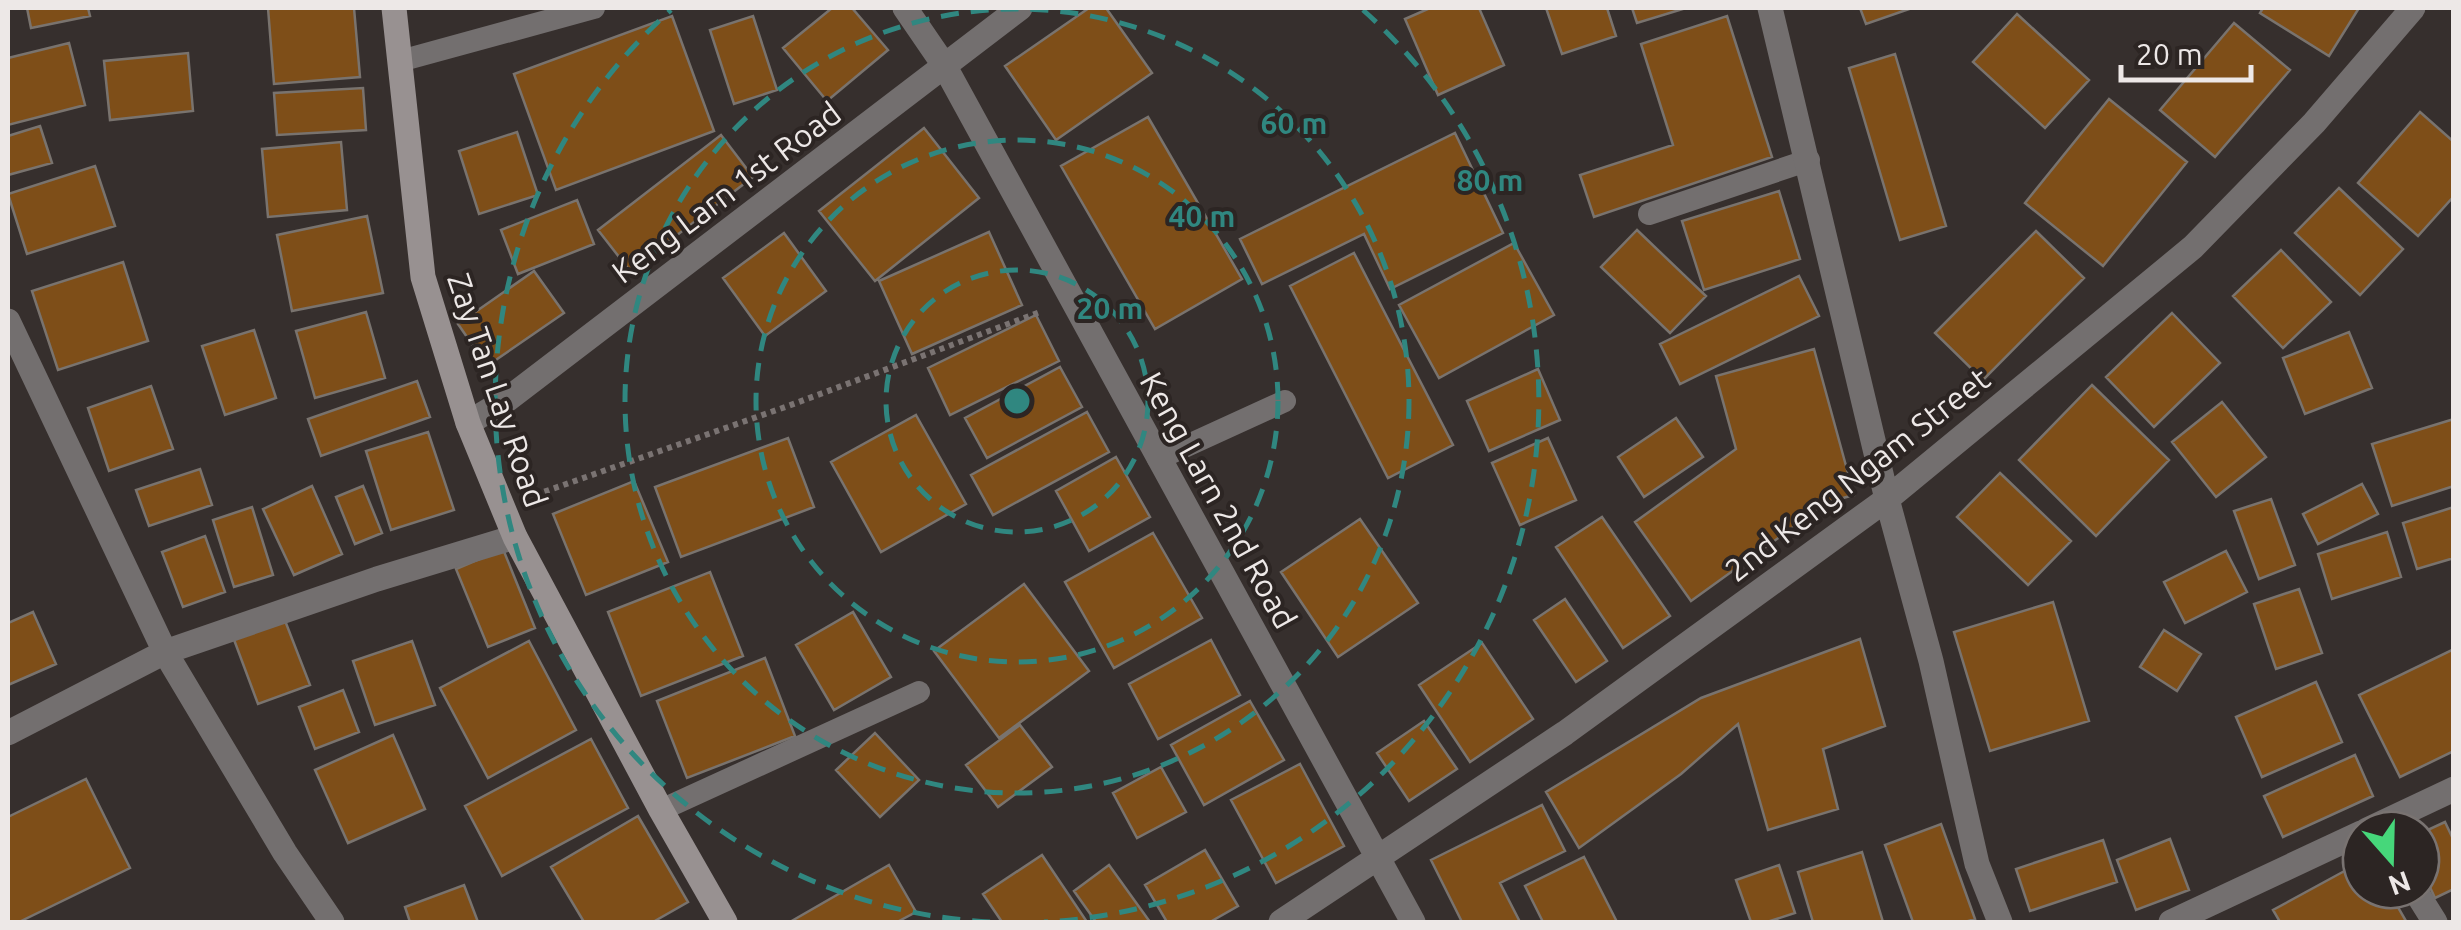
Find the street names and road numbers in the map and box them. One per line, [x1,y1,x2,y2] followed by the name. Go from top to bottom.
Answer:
[605,94,847,290] street label: Keng Larn 1st Road
[441,268,555,512] street label: Zay Tan Lay Road
[1718,359,1997,588] street label: 2nd Keng Ngam Street
[1134,366,1304,634] street label: Keng Larn 2nd Road

